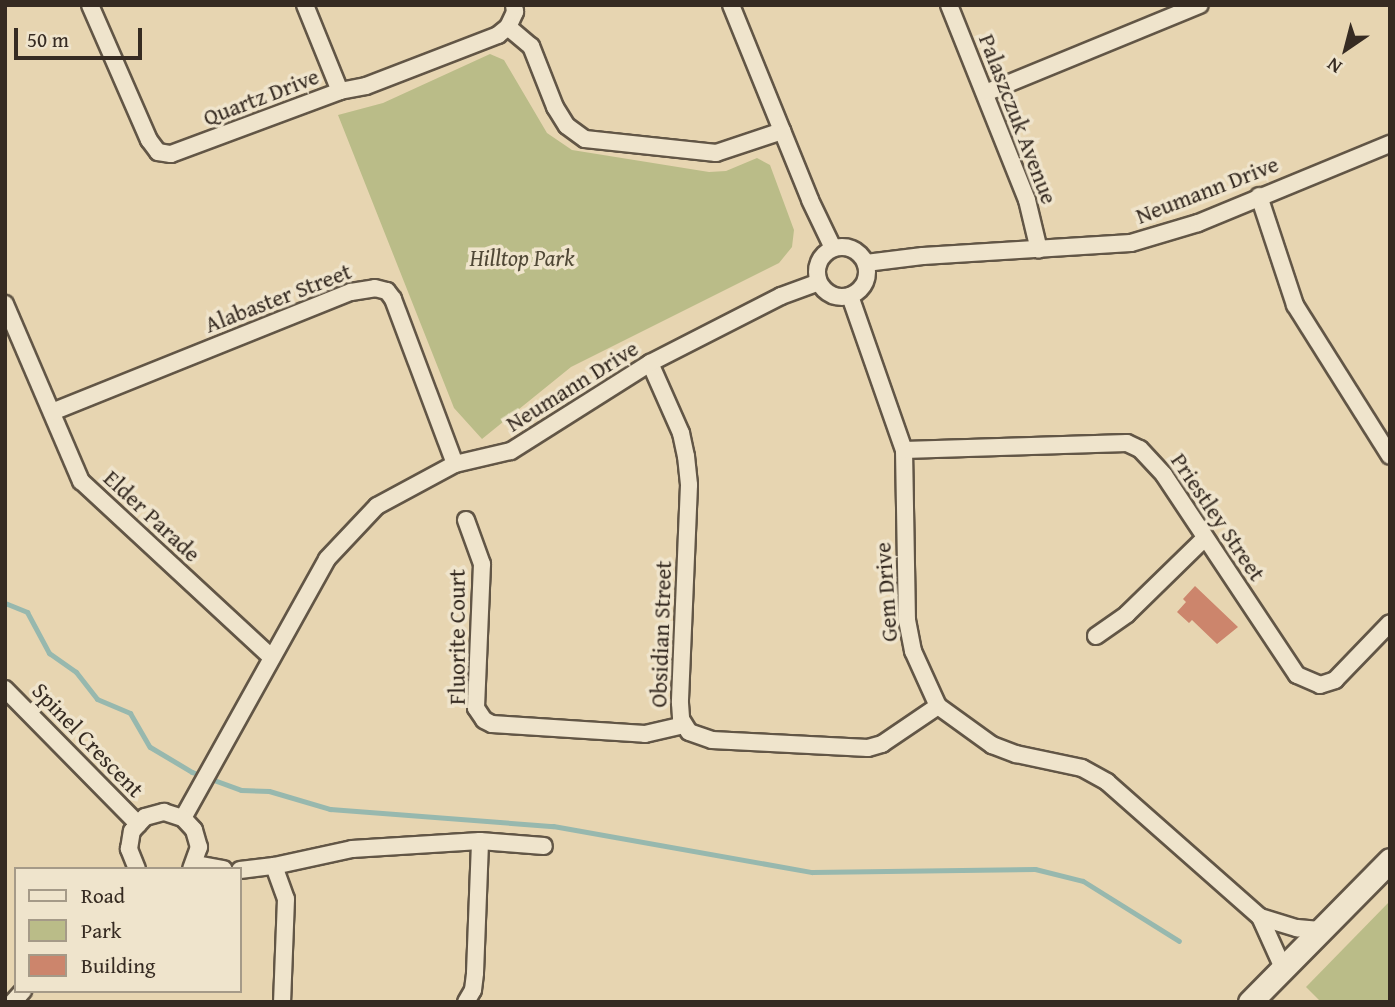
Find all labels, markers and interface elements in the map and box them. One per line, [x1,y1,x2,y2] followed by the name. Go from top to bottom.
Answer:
[18,14,145,58] scale bar
[1311,14,1381,84] north arrow
[27,24,69,55] text: 50 m
[973,30,1063,208] street label: Palaszczuk Avenue
[1321,51,1347,81] text: N
[199,62,323,132] street label: Quartz Drive
[1132,150,1282,230] street label: Neumann Drive
[469,244,575,272] park label: Hilltop Park
[201,257,355,339] street label: Alabaster Street
[501,334,643,438] street label: Neumann Drive
[1165,448,1271,586] street label: Priestley Street
[98,464,206,568] street label: Elder Parade
[869,541,903,643] street label: Gem Drive
[645,560,677,708] street label: Obsidian Street
[443,569,471,705] street label: Fluorite Court
[26,677,150,803] street label: Spinel Crescent
[14,867,242,993] legend
[81,880,125,911] text: Road
[81,915,122,946] text: Park
[81,950,155,981] text: Building

